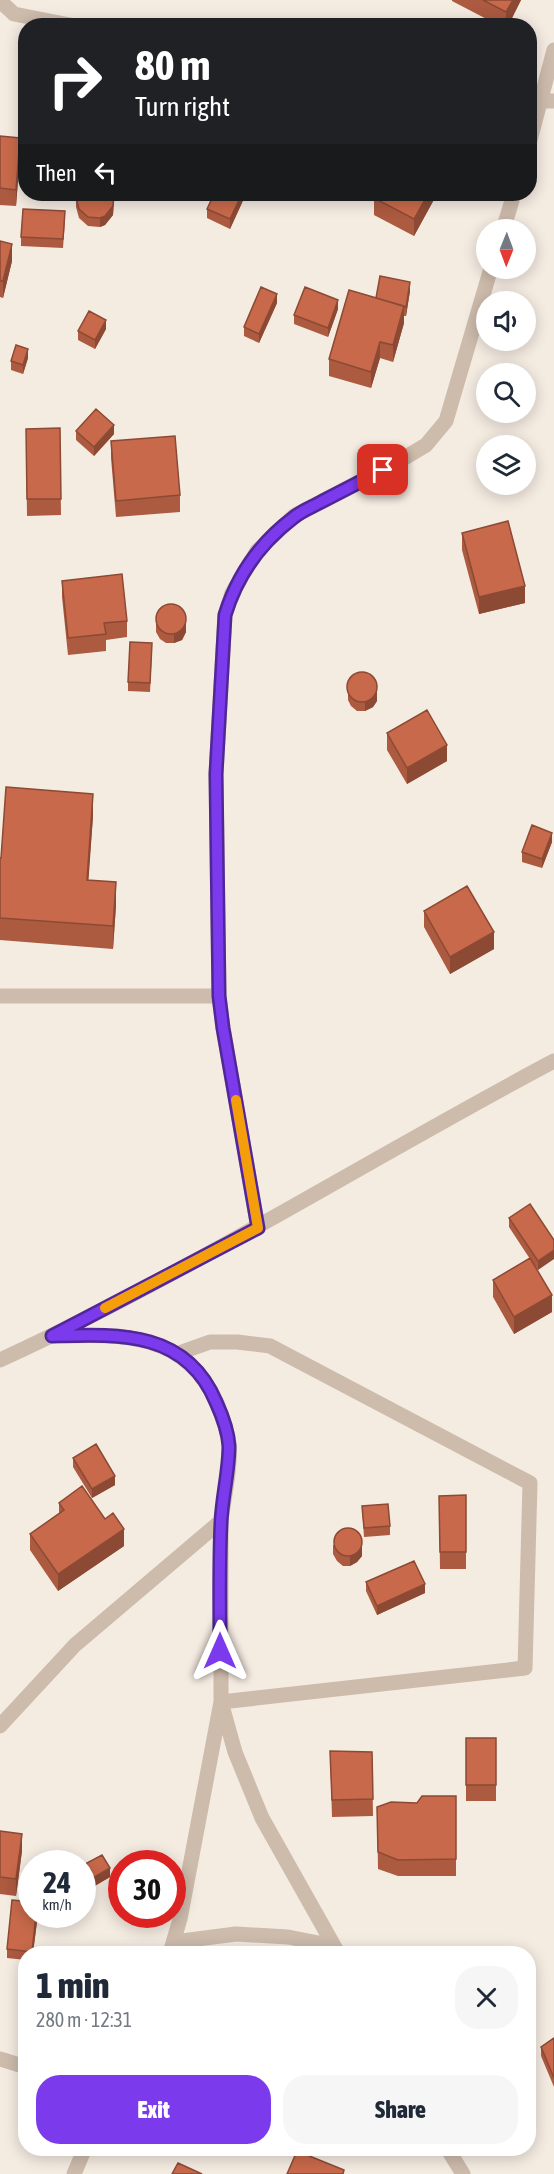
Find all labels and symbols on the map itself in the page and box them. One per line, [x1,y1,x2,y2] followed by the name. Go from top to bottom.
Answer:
[476,219,536,279] north arrow
[357,444,408,495] pin
[188,1619,252,1683] position arrow
[108,1850,186,1928] speed limit sign: 30

